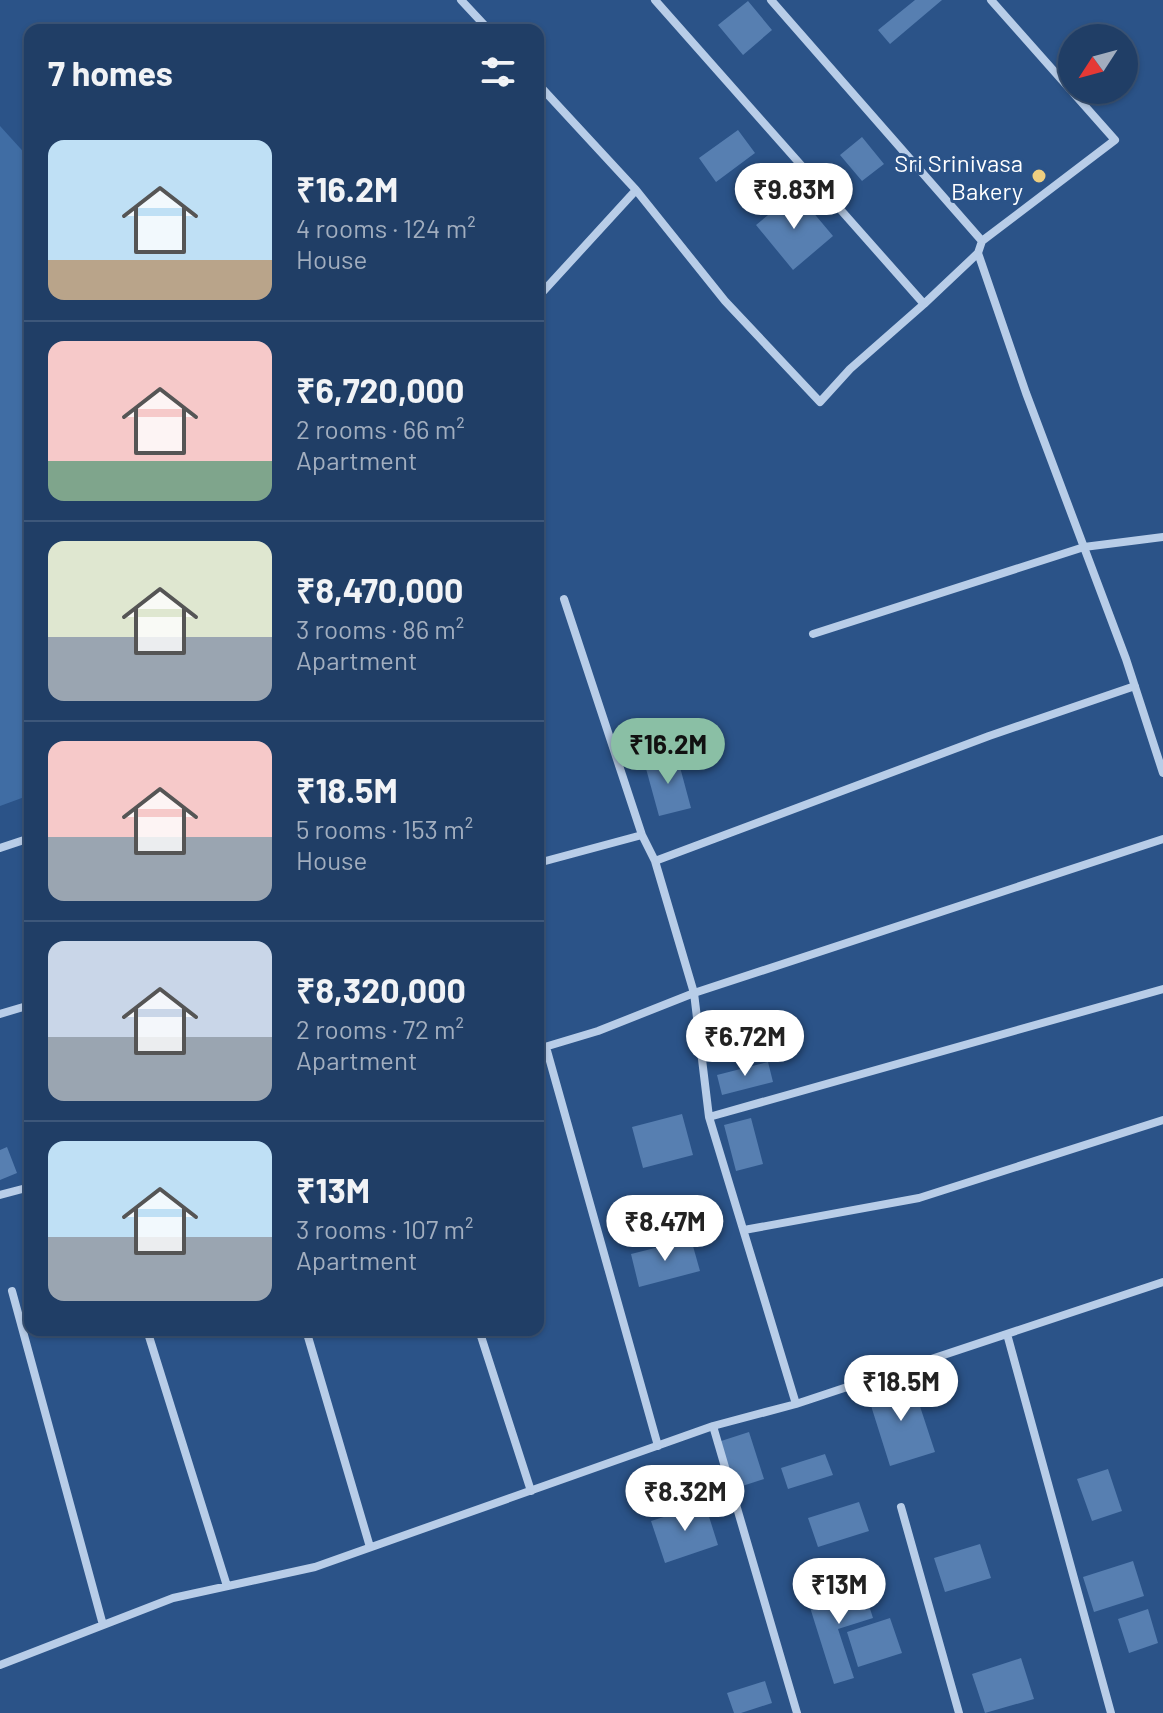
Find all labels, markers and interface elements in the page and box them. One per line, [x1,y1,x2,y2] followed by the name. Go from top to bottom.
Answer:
[1058,24,1138,104] north arrow
[1058,24,1138,104] map controls
[476,50,520,94] icon: filters
[48,52,173,93] text: 7 homes
[894,148,1023,205] place label: Sri Srinivasa Bakery
[729,163,859,231] pin: ₹9.83M
[1030,167,1048,185] marker: Sri Srinivasa Bakery
[296,168,398,209] text: ₹16.2M
[112,172,208,268] icon: home
[753,173,835,204] text: ₹9.83M
[296,212,476,243] text: 4 rooms · 124 m²
[296,243,367,274] text: House
[296,369,464,410] text: ₹6,720,000
[112,373,208,469] icon: home
[296,413,465,444] text: 2 rooms · 66 m²
[296,444,417,475] text: Apartment
[296,569,463,610] text: ₹8,470,000
[112,573,208,669] icon: home
[296,613,464,644] text: 3 rooms · 86 m²
[296,644,417,675] text: Apartment
[603,718,733,786] pin: ₹16.2M
[629,728,707,759] text: ₹16.2M
[296,769,398,810] text: ₹18.5M
[112,773,208,869] icon: home
[296,813,473,844] text: 5 rooms · 153 m²
[296,844,367,875] text: House
[296,969,466,1010] text: ₹8,320,000
[112,973,208,1069] icon: home
[680,1010,810,1078] pin: ₹6.72M
[296,1013,464,1044] text: 2 rooms · 72 m²
[704,1020,786,1051] text: ₹6.72M
[296,1044,417,1075] text: Apartment
[296,1169,370,1210] text: ₹13M
[112,1173,208,1269] icon: home
[600,1195,730,1263] pin: ₹8.47M
[624,1205,706,1236] text: ₹8.47M
[296,1213,473,1244] text: 3 rooms · 107 m²
[296,1244,417,1275] text: Apartment
[836,1355,966,1423] pin: ₹18.5M
[862,1365,940,1396] text: ₹18.5M
[620,1465,750,1533] pin: ₹8.32M
[643,1475,727,1506] text: ₹8.32M
[792,1558,886,1626] pin: ₹13M
[811,1568,867,1599] text: ₹13M

